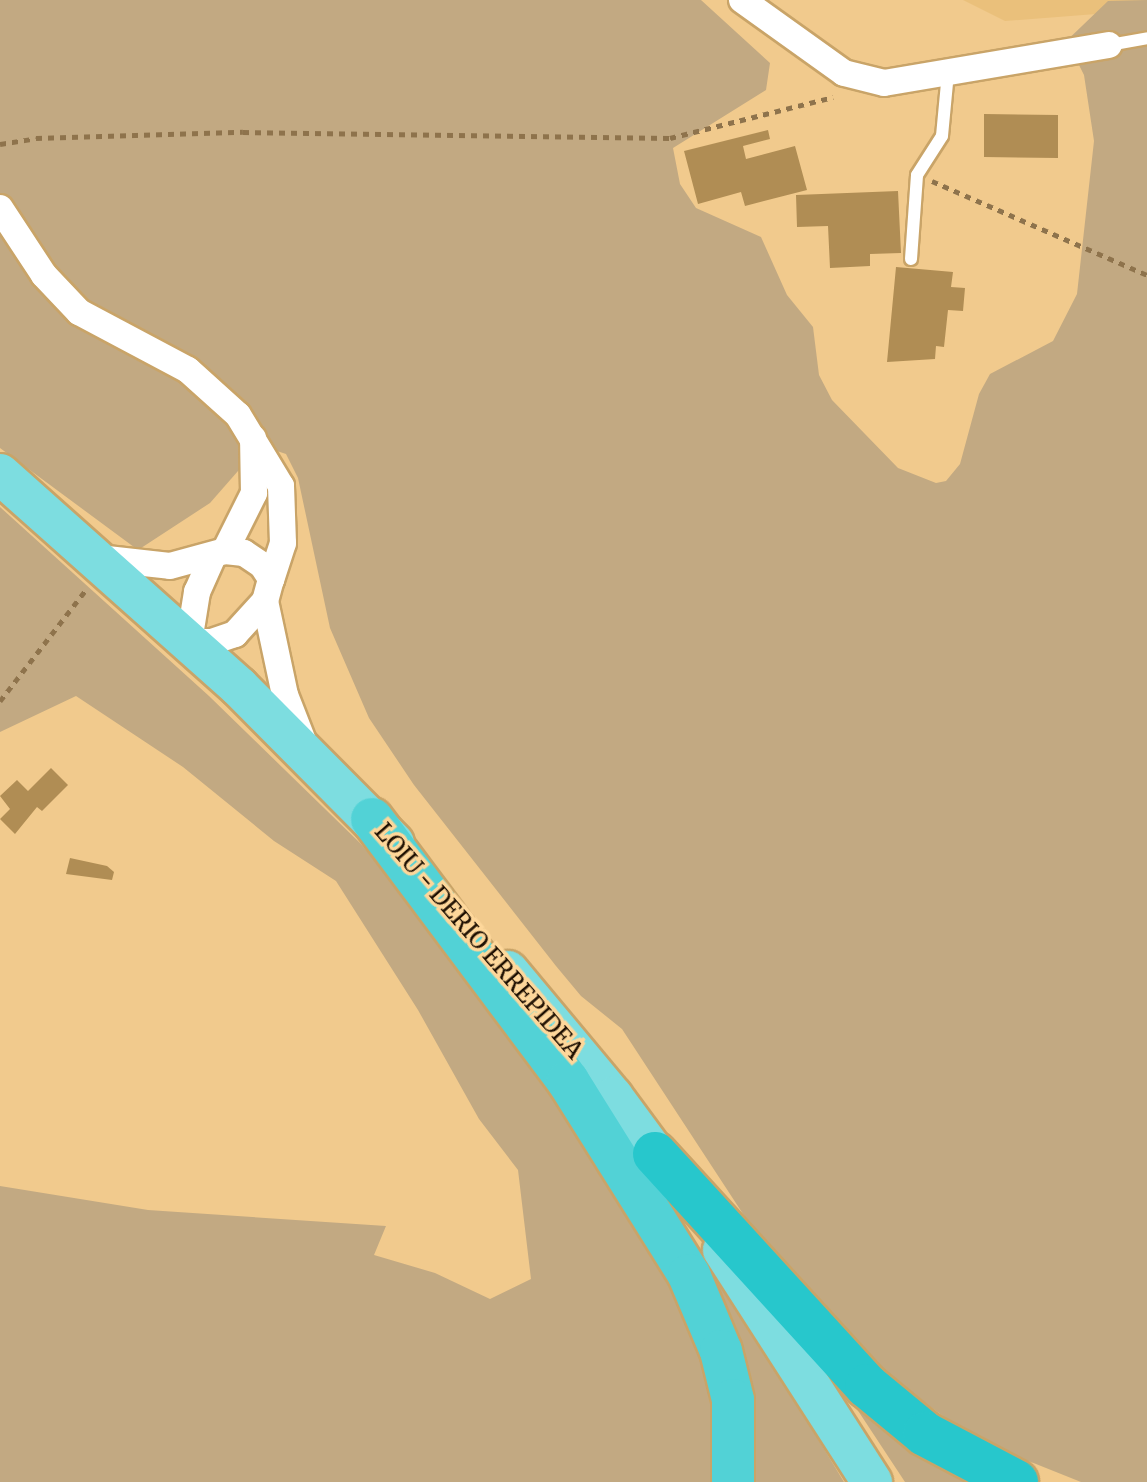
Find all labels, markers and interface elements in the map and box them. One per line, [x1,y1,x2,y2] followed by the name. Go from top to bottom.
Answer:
[369,817,589,1065] street label: LOIU - DERIO ERREPIDEA

